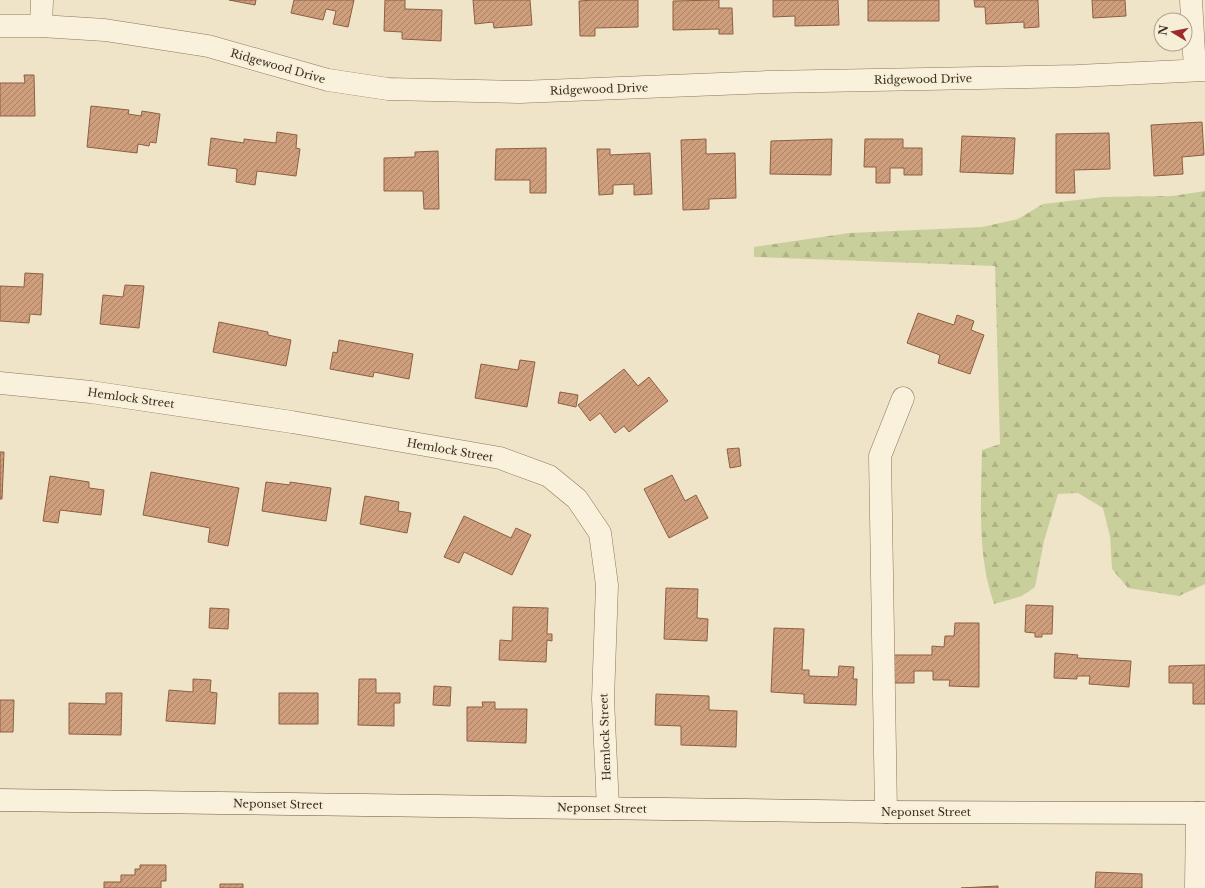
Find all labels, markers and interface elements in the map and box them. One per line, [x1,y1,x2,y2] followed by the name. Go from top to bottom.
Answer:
[1153,12,1193,52] north arrow
[1155,23,1171,37] text: N
[229,46,327,86] street label: Ridgewood Drive
[874,71,972,87] street label: Ridgewood Drive
[550,80,648,98] street label: Ridgewood Drive
[87,385,176,411] street label: Hemlock Street
[406,436,495,465] street label: Hemlock Street
[596,692,614,781] street label: Hemlock Street
[233,796,324,812] street label: Neponset Street
[557,800,648,816] street label: Neponset Street
[881,805,972,819] street label: Neponset Street

